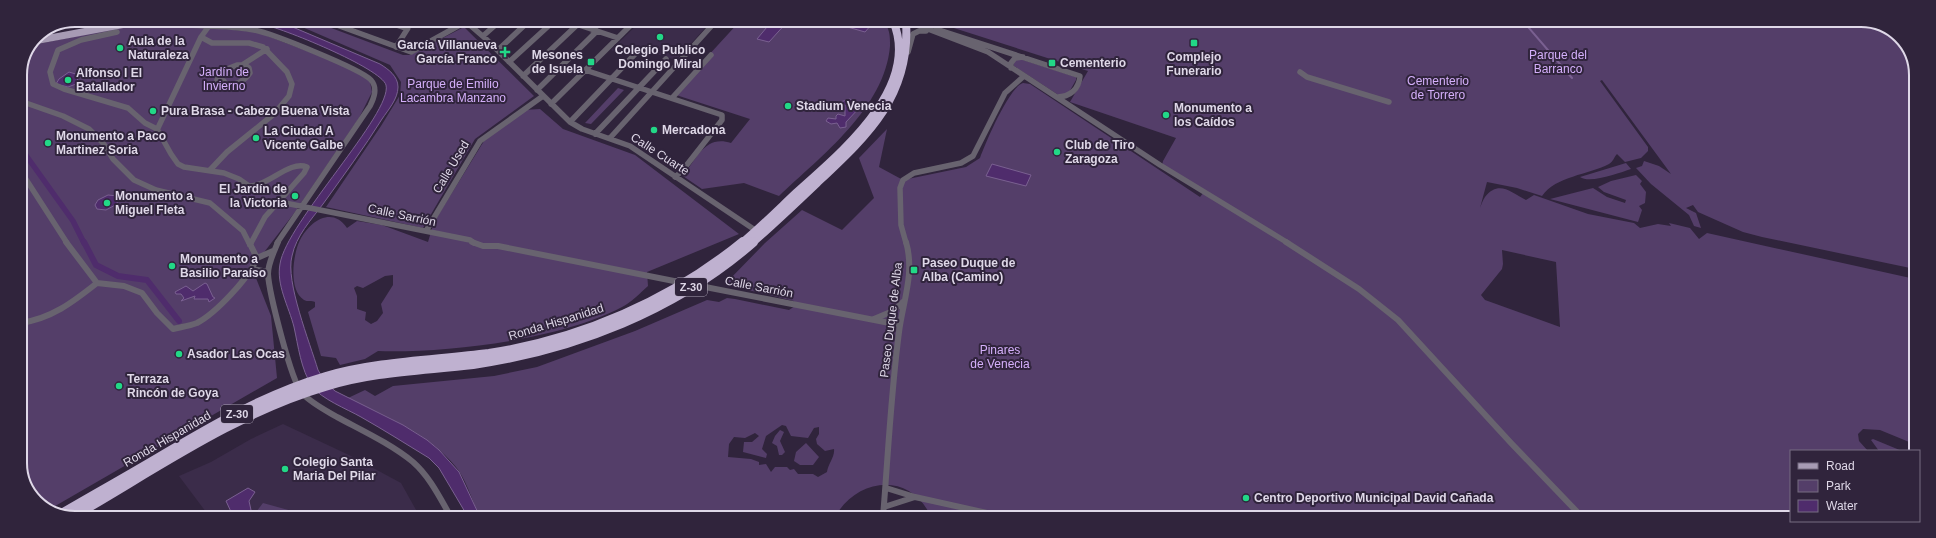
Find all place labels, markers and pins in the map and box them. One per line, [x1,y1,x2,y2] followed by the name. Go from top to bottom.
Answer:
[655,32,665,42] marker: Colegio Publico Domingo Miral
[128,34,189,62] place label: Aula de la Naturaleza
[397,38,497,66] place label: García Villanueva García Franco
[1189,38,1199,48] marker: Complejo Funerario
[115,43,125,53] marker: Aula de la Naturaleza
[615,43,705,71] place label: Colegio Publico Domingo Miral
[500,47,510,57] marker: García Villanueva García Franco
[532,48,583,76] place label: Mesones de Isuela
[1166,50,1222,78] place label: Complejo Funerario
[1060,56,1126,70] place label: Cementerio
[586,57,596,67] marker: Mesones de Isuela
[1047,58,1057,68] marker: Cementerio
[76,66,142,94] place label: Alfonso I El Batallador
[63,75,73,85] marker: Alfonso I El Batallador
[796,99,892,113] place label: Stadium Venecia
[783,101,793,111] marker: Stadium Venecia
[1174,101,1252,129] place label: Monumento a los Caídos
[161,104,350,118] place label: Pura Brasa - Cabezo Buena Vista
[148,106,158,116] marker: Pura Brasa - Cabezo Buena Vista
[1161,110,1171,120] marker: Monumento a los Caídos
[662,123,726,137] place label: Mercadona
[264,124,343,152] place label: La Ciudad A Vicente Galbe
[649,125,659,135] marker: Mercadona
[56,129,166,157] place label: Monumento a Paco Martinez Soria
[251,133,261,143] marker: La Ciudad A Vicente Galbe
[43,138,53,148] marker: Monumento a Paco Martinez Soria
[1065,138,1135,166] place label: Club de Tiro Zaragoza
[1052,147,1062,157] marker: Club de Tiro Zaragoza
[219,182,287,210] place label: El Jardín de la Victoria
[115,189,193,217] place label: Monumento a Miguel Fleta
[290,191,300,201] marker: El Jardín de la Victoria
[102,198,112,208] marker: Monumento a Miguel Fleta
[180,252,266,280] place label: Monumento a Basilio Paraíso
[922,256,1016,284] place label: Paseo Duque de Alba (Camino)
[167,261,177,271] marker: Monumento a Basilio Paraíso
[909,265,919,275] marker: Paseo Duque de Alba (Camino)
[187,347,285,361] place label: Asador Las Ocas
[174,349,184,359] marker: Asador Las Ocas
[127,372,219,400] place label: Terraza Rincón de Goya
[114,381,124,391] marker: Terraza Rincón de Goya
[293,455,376,483] place label: Colegio Santa Maria Del Pilar
[280,464,290,474] marker: Colegio Santa Maria Del Pilar
[1254,491,1494,505] place label: Centro Deportivo Municipal David Cañada
[1241,493,1251,503] marker: Centro Deportivo Municipal David Cañada

